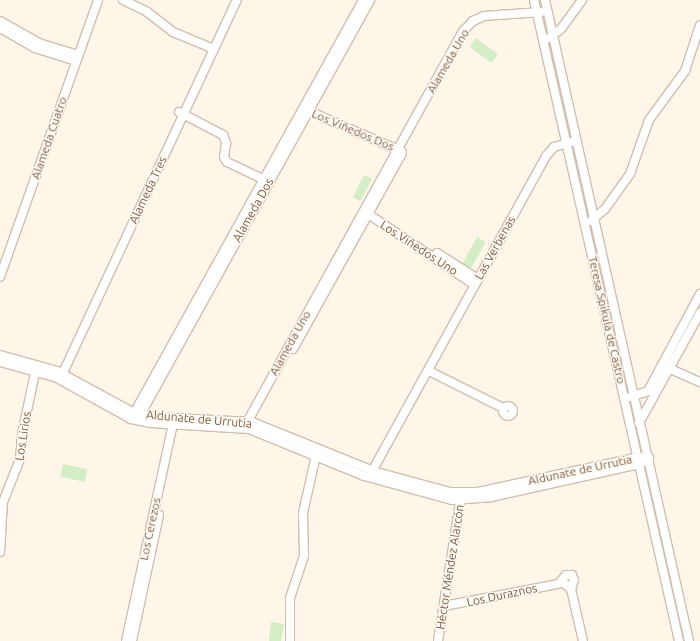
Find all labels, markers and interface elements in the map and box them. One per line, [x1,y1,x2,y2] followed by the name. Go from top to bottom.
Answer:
[424,26,472,96] street label: Alameda Uno
[28,95,70,181] street label: Alameda Cuatro
[310,106,396,154] street label: Los Viñedos Dos
[126,154,170,226] street label: Alameda Tres
[230,176,276,244] street label: Alameda Dos
[472,214,518,282] street label: Las Verbenas
[378,218,460,278] street label: Los Viñedos Uno
[585,255,629,385] street label: Teresa Spikula de Castro
[266,308,314,378] street label: Alameda Uno
[145,407,253,431] street label: Aldunate de Urrutia
[12,410,34,462] street label: Los Lirios
[527,452,633,488] street label: Aldunate de Urrutia
[136,496,164,562] street label: Los Cerezos
[433,503,467,631] street label: Héctor Méndez Alarcón
[465,581,539,609] street label: Los Duraznos

